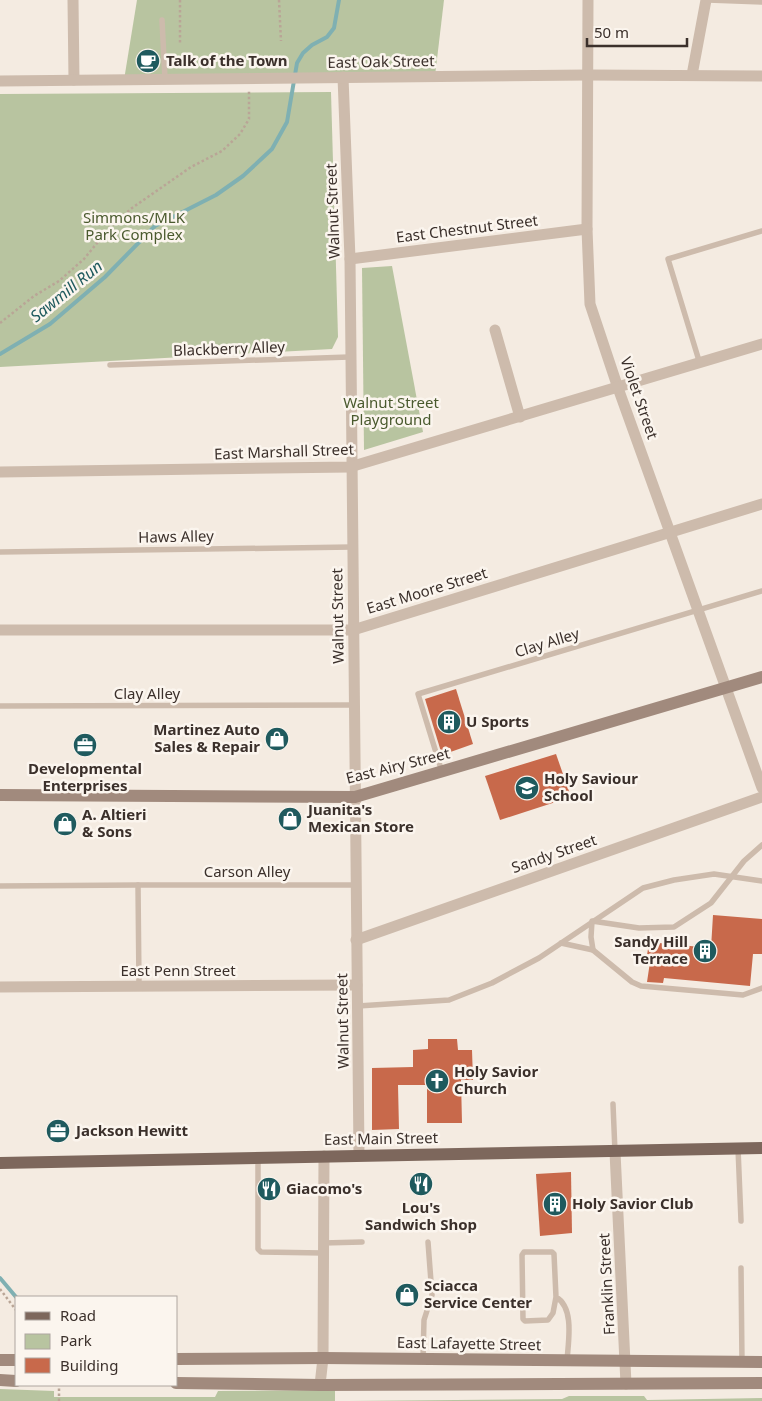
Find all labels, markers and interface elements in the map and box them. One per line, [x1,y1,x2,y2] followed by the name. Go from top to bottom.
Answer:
[587,15,687,47] scale bar
[594,22,629,42] text: 50 m
[135,48,161,74] cafe icon: Talk of the Town
[166,50,288,70] place label: Talk of the Town
[327,50,435,72] street label: East Oak Street
[320,162,344,259] street label: Walnut Street
[83,207,186,244] park label: Simmons/MLK Park Complex
[395,209,540,247] street label: East Chestnut Street
[25,255,107,327] water label: Sawmill Run
[173,336,286,360] street label: Blackberry Alley
[617,354,664,442] street label: Violet Street
[343,392,439,429] park label: Walnut Street Playground
[214,439,355,463] street label: East Marshall Street
[138,525,214,547] street label: Haws Alley
[364,562,490,618] street label: East Moore Street
[326,567,348,664] street label: Walnut Street
[512,623,582,661] street label: Clay Alley
[114,683,181,703] street label: Clay Alley
[436,709,462,735] building icon: U Sports
[466,711,529,731] place label: U Sports
[153,719,260,756] place label: Martinez Auto Sales & Repair
[264,726,290,752] shop icon: Martinez Auto Sales & Repair
[72,732,98,758] office icon: Developmental Enterprises
[344,742,452,788] street label: East Airy Street
[28,758,142,795] place label: Developmental Enterprises
[544,768,638,805] place label: Holy Saviour School
[514,775,540,801] school or university icon: Holy Saviour School
[306,799,414,836] place label: Juanita's Mexican Store
[82,804,147,841] place label: A. Altieri & Sons
[277,806,303,832] shop icon: Juanita's Mexican Store
[52,811,78,837] shop icon: A. Altieri & Sons
[509,829,599,877] street label: Sandy Street
[204,861,291,881] street label: Carson Alley
[614,931,688,968] place label: Sandy Hill Terrace
[692,938,718,964] building icon: Sandy Hill Terrace
[120,960,236,980] street label: East Penn Street
[331,972,353,1069] street label: Walnut Street
[454,1061,538,1098] place label: Holy Savior Church
[424,1068,450,1094] church icon: Holy Savior Church
[45,1118,71,1144] office icon: Jackson Hewitt
[74,1120,189,1140] place label: Jackson Hewitt
[324,1127,439,1149] street label: East Main Street
[408,1171,434,1197] restaurant icon: Lou's Sandwich Shop
[256,1176,282,1202] restaurant icon: Giacomo's
[286,1178,362,1198] place label: Giacomo's
[542,1191,568,1217] building icon: Holy Savior Club
[572,1193,693,1213] place label: Holy Savior Club
[365,1197,477,1234] place label: Lou's Sandwich Shop
[593,1232,619,1336] street label: Franklin Street
[424,1275,532,1312] place label: Sciacca Service Center
[394,1282,420,1308] shop icon: Sciacca Service Center
[15,1296,178,1386] legend
[60,1305,96,1325] text: Road
[60,1330,92,1350] text: Park
[397,1332,542,1354] street label: East Lafayette Street
[60,1355,118,1375] text: Building

